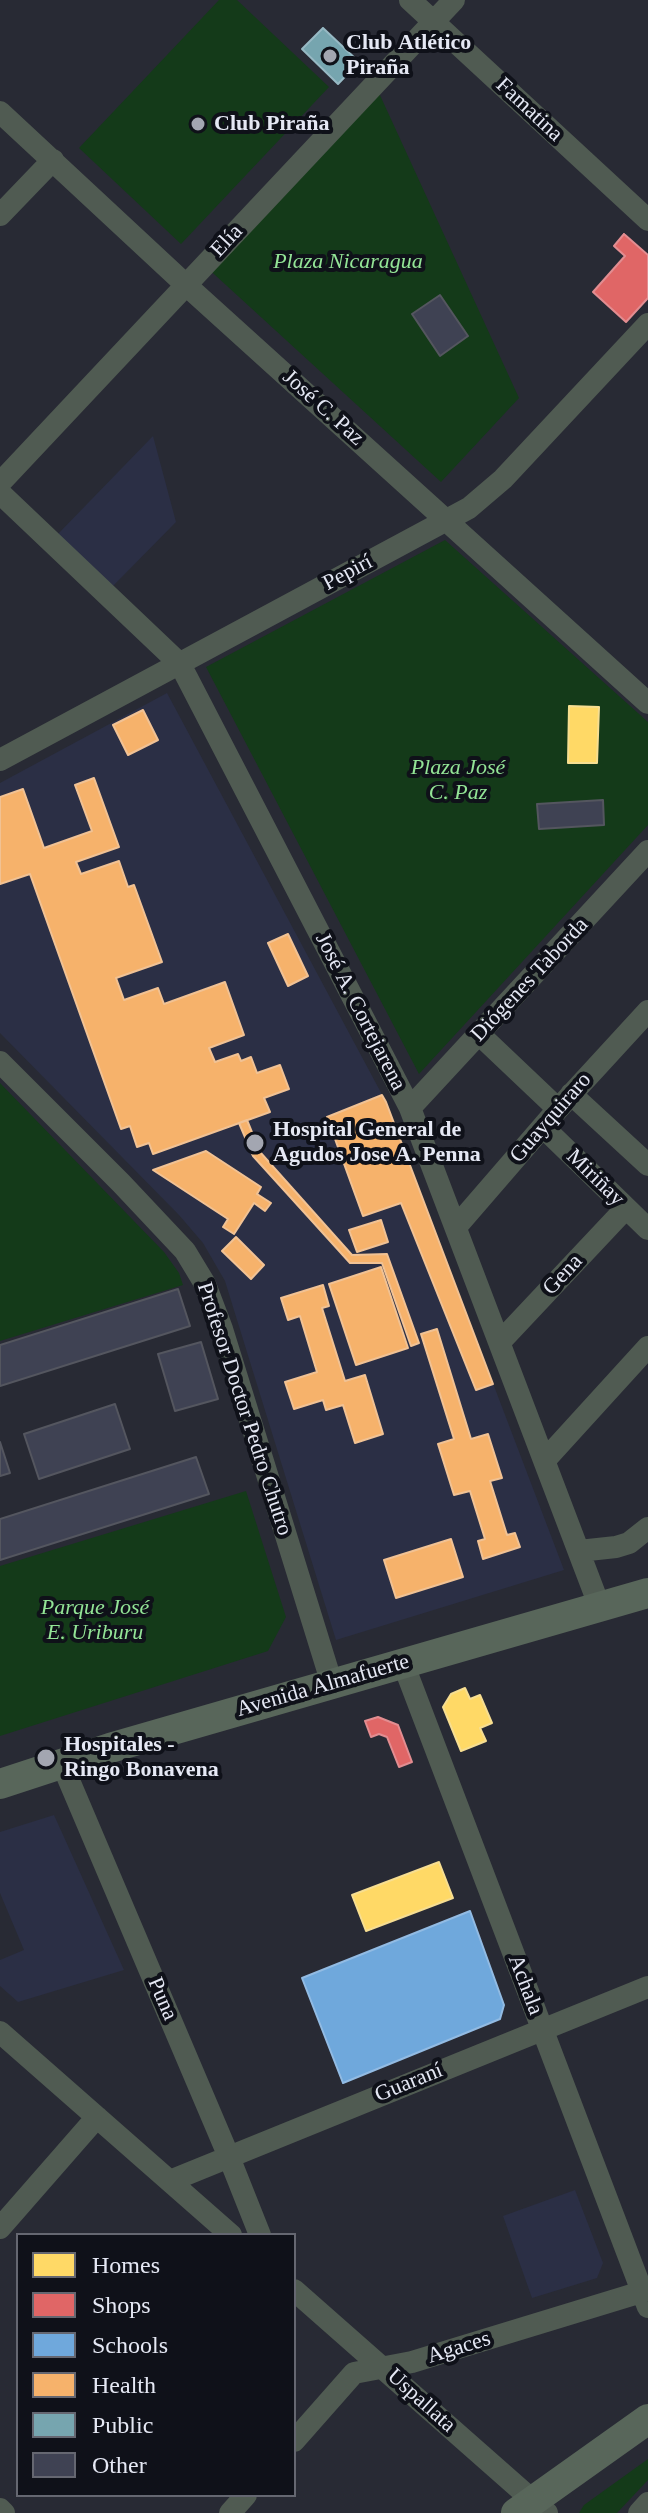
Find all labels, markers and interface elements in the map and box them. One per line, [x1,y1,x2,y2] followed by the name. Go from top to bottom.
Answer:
[346,30,471,82] place label: Club Atlético Piraña
[321,47,339,65] marker: Club Atlético Piraña
[490,72,568,148] street label: Famatina
[214,111,330,137] place label: Club Piraña
[189,115,207,133] marker: Club Piraña
[205,219,249,263] street label: Elía
[273,249,423,275] park label: Plaza Nicaragua
[277,364,369,452] street label: José C. Paz
[319,549,377,597] street label: Pepirí
[411,755,505,806] park label: Plaza José C. Paz
[466,912,594,1048] street label: Diógenes Taborda
[309,929,411,1095] street label: José A. Cortejarena
[505,1067,597,1169] street label: Guayquiraro
[273,1117,481,1168] place label: Hospital General de Agudos Jose A. Penna
[244,1132,266,1154] marker: Hospital General de Agudos Jose A. Penna
[560,1144,630,1212] street label: Miriñay
[538,1249,588,1301] street label: Gena
[191,1279,297,1539] street label: Profesor Doctor Pedro Chutro
[41,1595,149,1646] park label: Parque José E. Uriburu
[234,1649,412,1723] street label: Avenida Almafuerte
[64,1732,219,1784] place label: Hospitales - Ringo Bonavena
[35,1747,57,1769] marker: Hospitales - Ringo Bonavena
[502,1951,548,2019] street label: Achala
[141,1974,183,2024] street label: Puna
[371,2057,447,2109] street label: Guaraní
[16,2233,296,2497] legend
[92,2252,160,2278] text: Homes
[92,2292,151,2318] text: Shops
[424,2326,494,2370] street label: Agaces
[92,2332,168,2358] text: Schools
[381,2363,461,2439] street label: Uspallata
[92,2372,156,2398] text: Health
[92,2412,153,2438] text: Public
[92,2452,147,2478] text: Other

